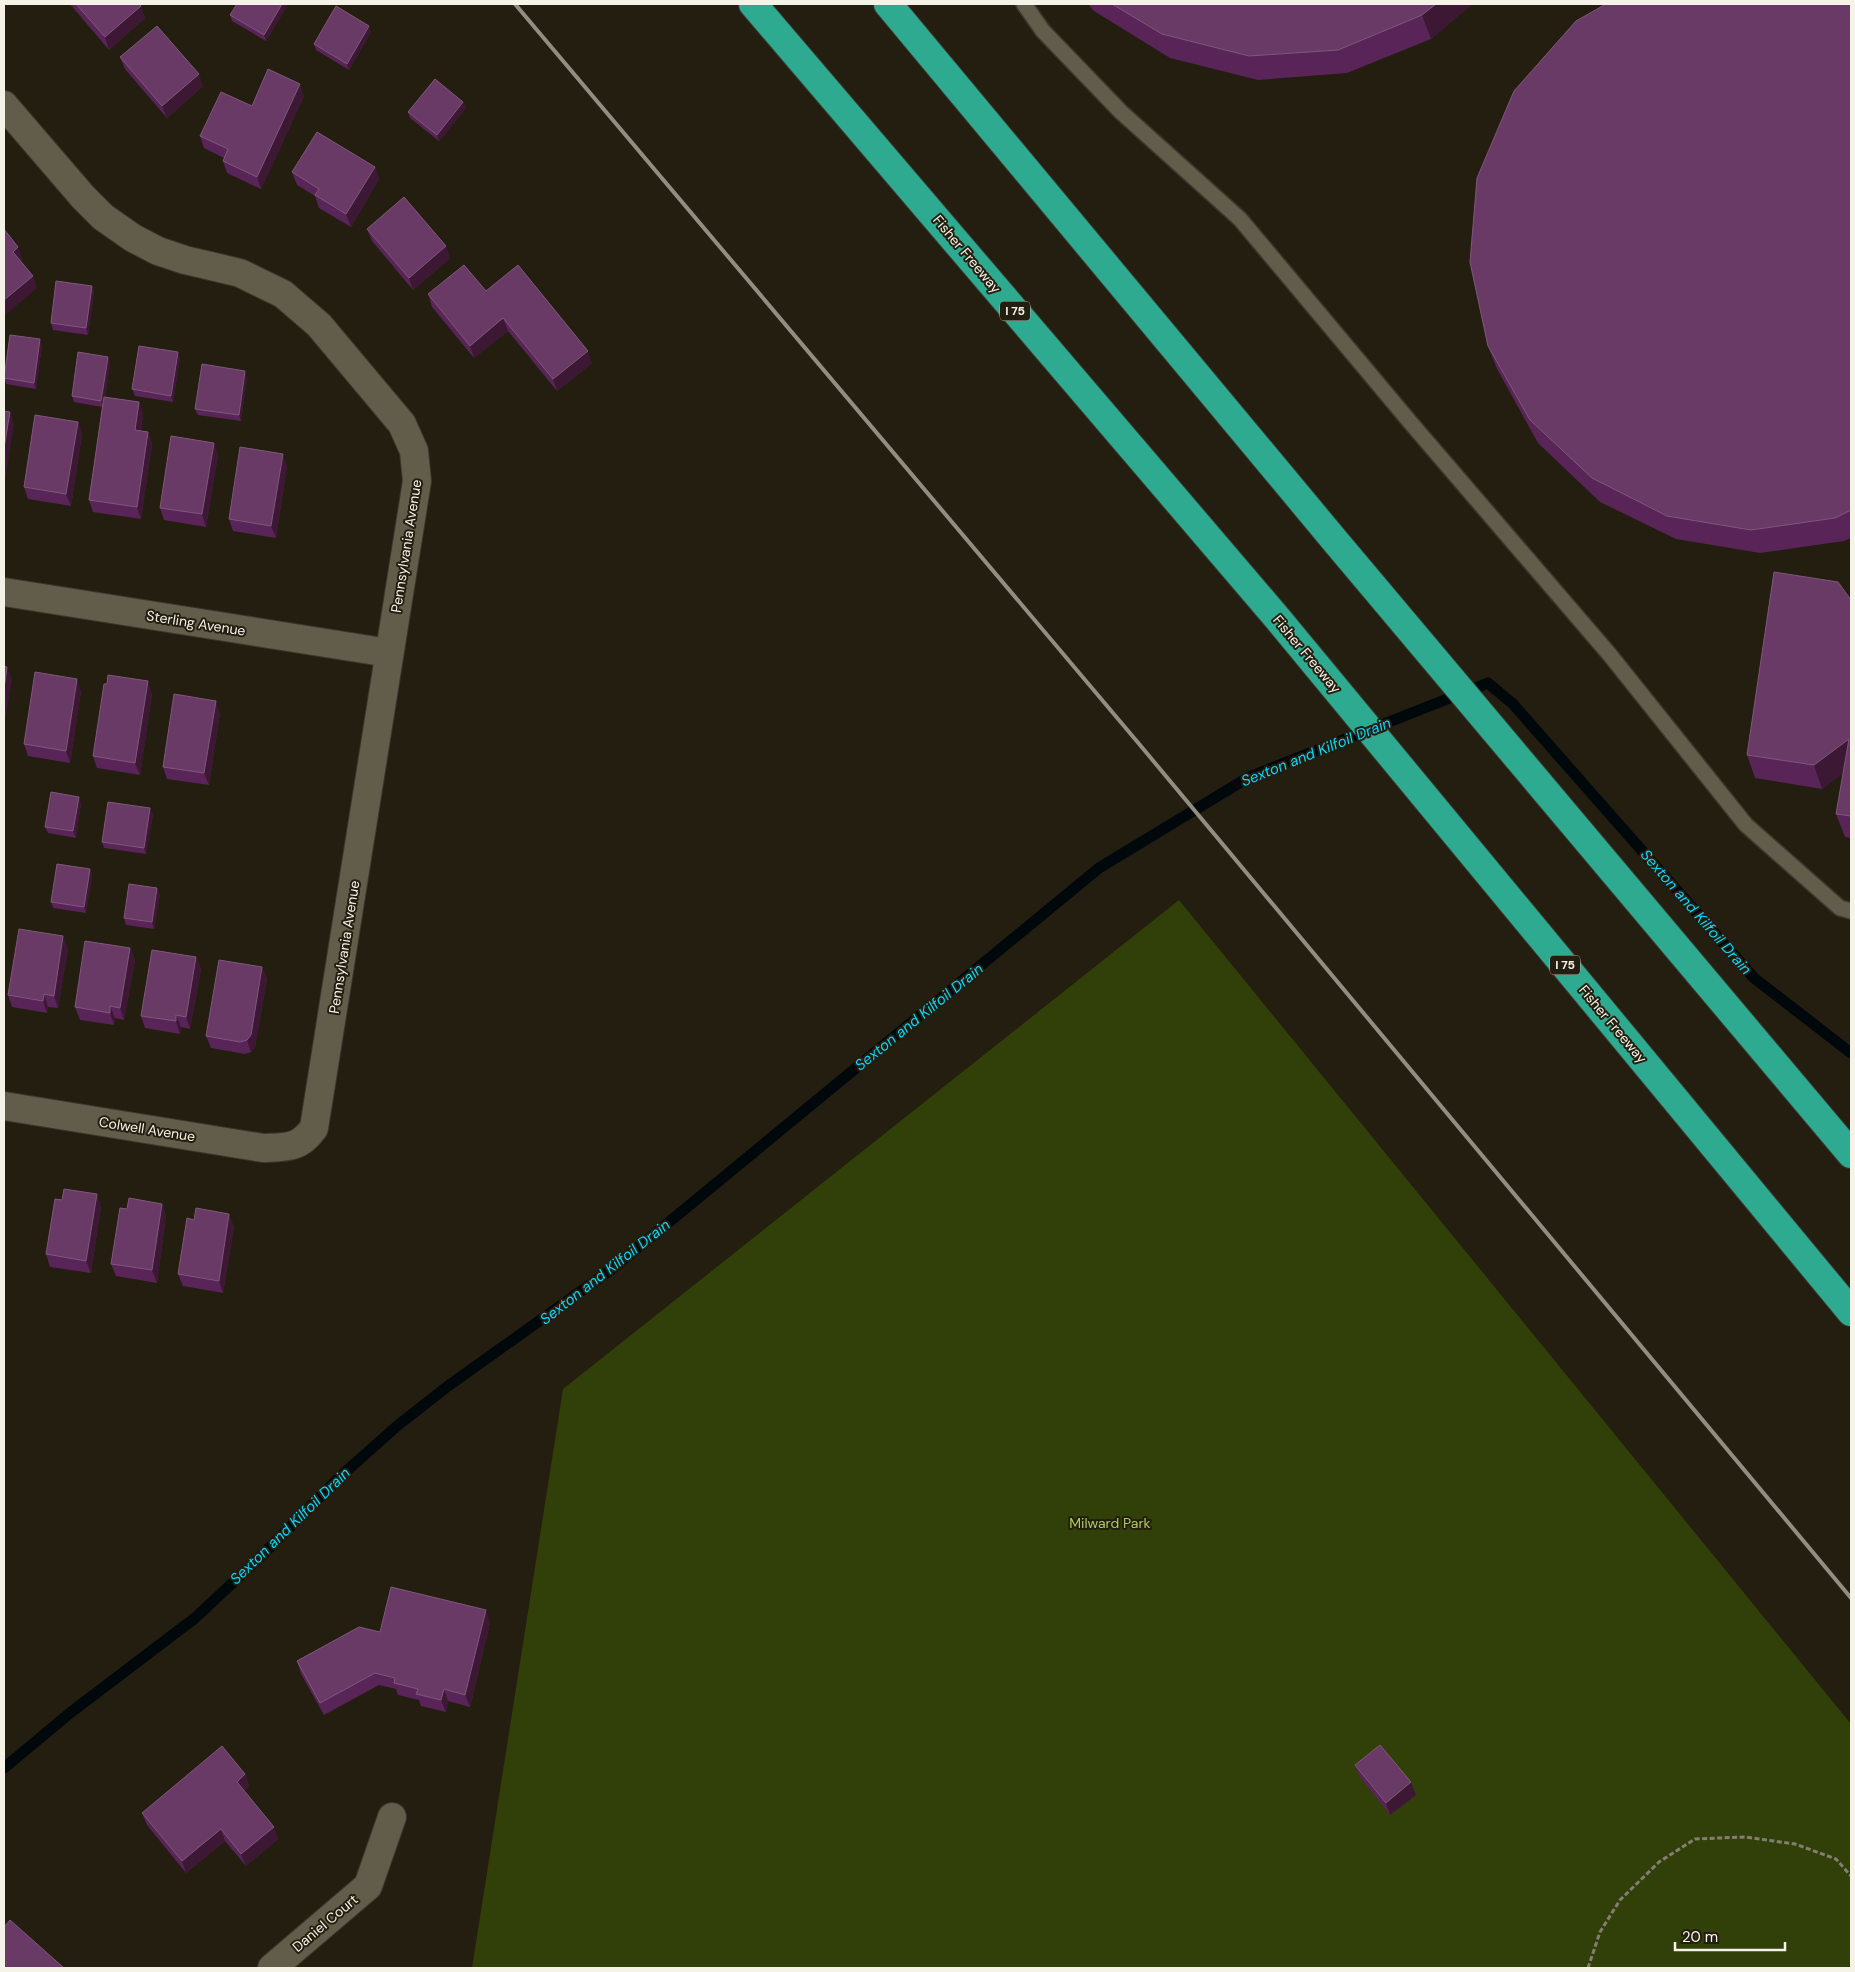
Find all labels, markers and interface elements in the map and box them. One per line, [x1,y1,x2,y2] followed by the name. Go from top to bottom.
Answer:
[929,211,1005,297] street label: Fisher Freeway
[1000,302,1030,321] road number: I 75
[387,478,425,614] street label: Pennsylvania Avenue
[145,606,247,640] street label: Sterling Avenue
[1269,611,1345,697] street label: Fisher Freeway
[1238,713,1394,791] water label: Sexton and Kilfoil Drain
[1636,845,1756,979] water label: Sexton and Kilfoil Drain
[325,879,363,1015] street label: Pennsylvania Avenue
[1550,956,1580,974] road number: I 75
[851,959,988,1075] water label: Sexton and Kilfoil Drain
[1575,981,1651,1067] street label: Fisher Freeway
[98,1112,197,1146] street label: Colwell Avenue
[536,1215,674,1329] water label: Sexton and Kilfoil Drain
[226,1463,355,1589] water label: Sexton and Kilfoil Drain
[1069,1514,1151,1532] park label: Milward Park
[288,1890,362,1956] street label: Daniel Court
[1675,1920,1785,1952] scale bar
[1682,1927,1718,1947] text: 20 m

